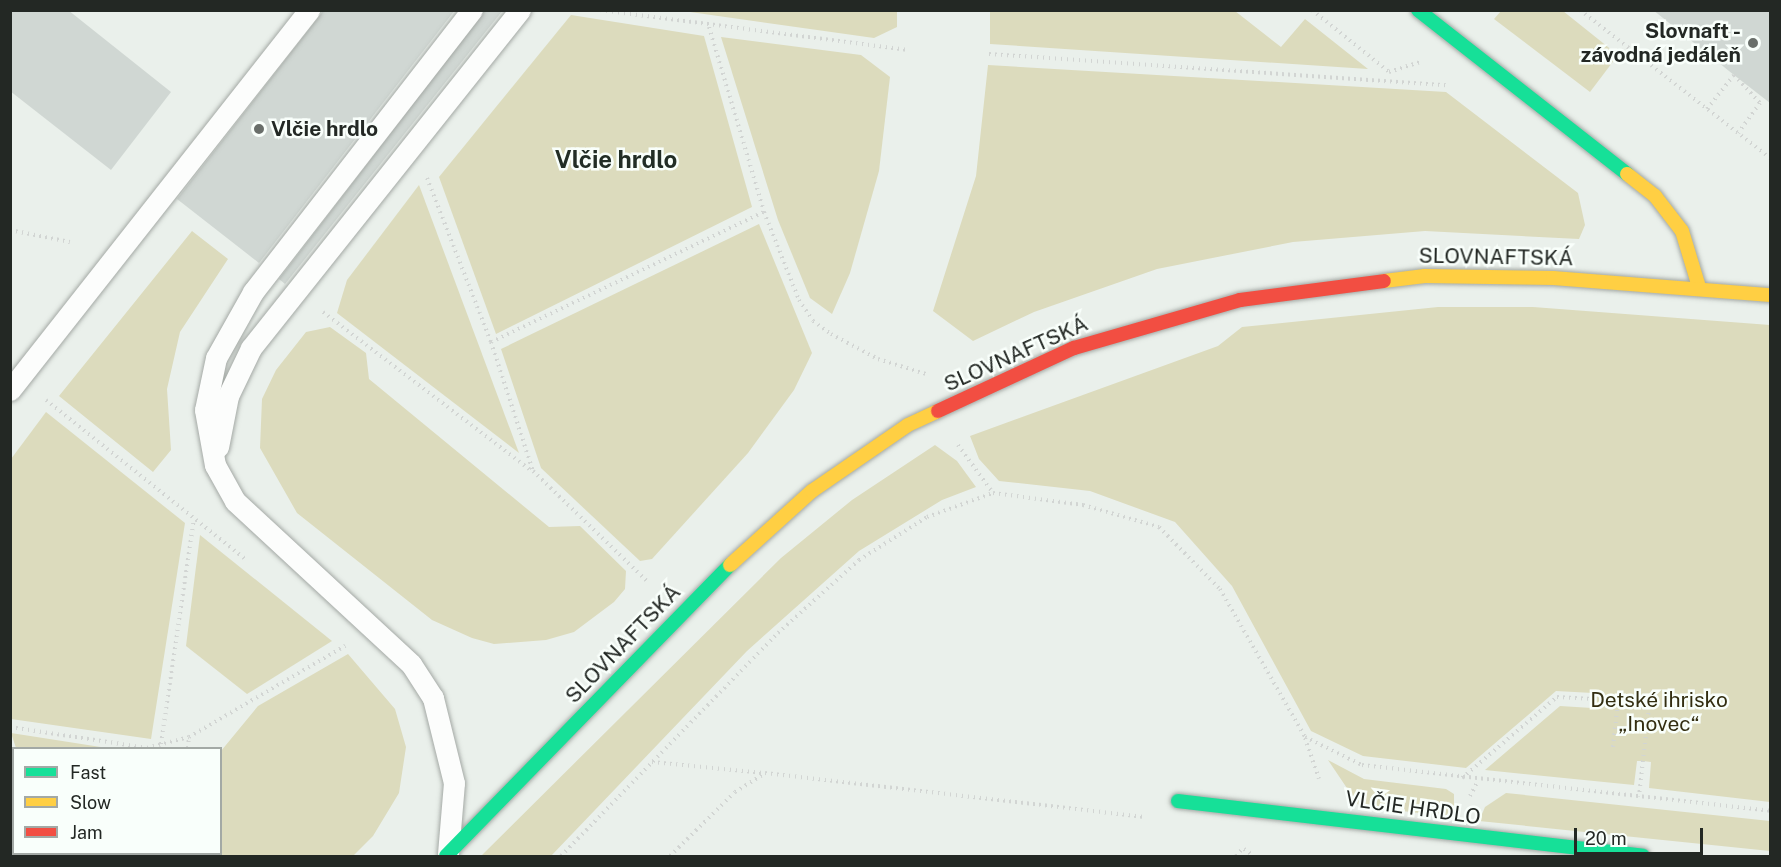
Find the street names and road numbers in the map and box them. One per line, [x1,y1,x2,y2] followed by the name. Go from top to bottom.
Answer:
[1418,243,1574,271] street label: SLOVNAFTSKÁ
[940,311,1092,397] street label: SLOVNAFTSKÁ
[560,580,686,708] street label: SLOVNAFTSKÁ
[1344,786,1482,830] street label: VLČIE HRDLO

